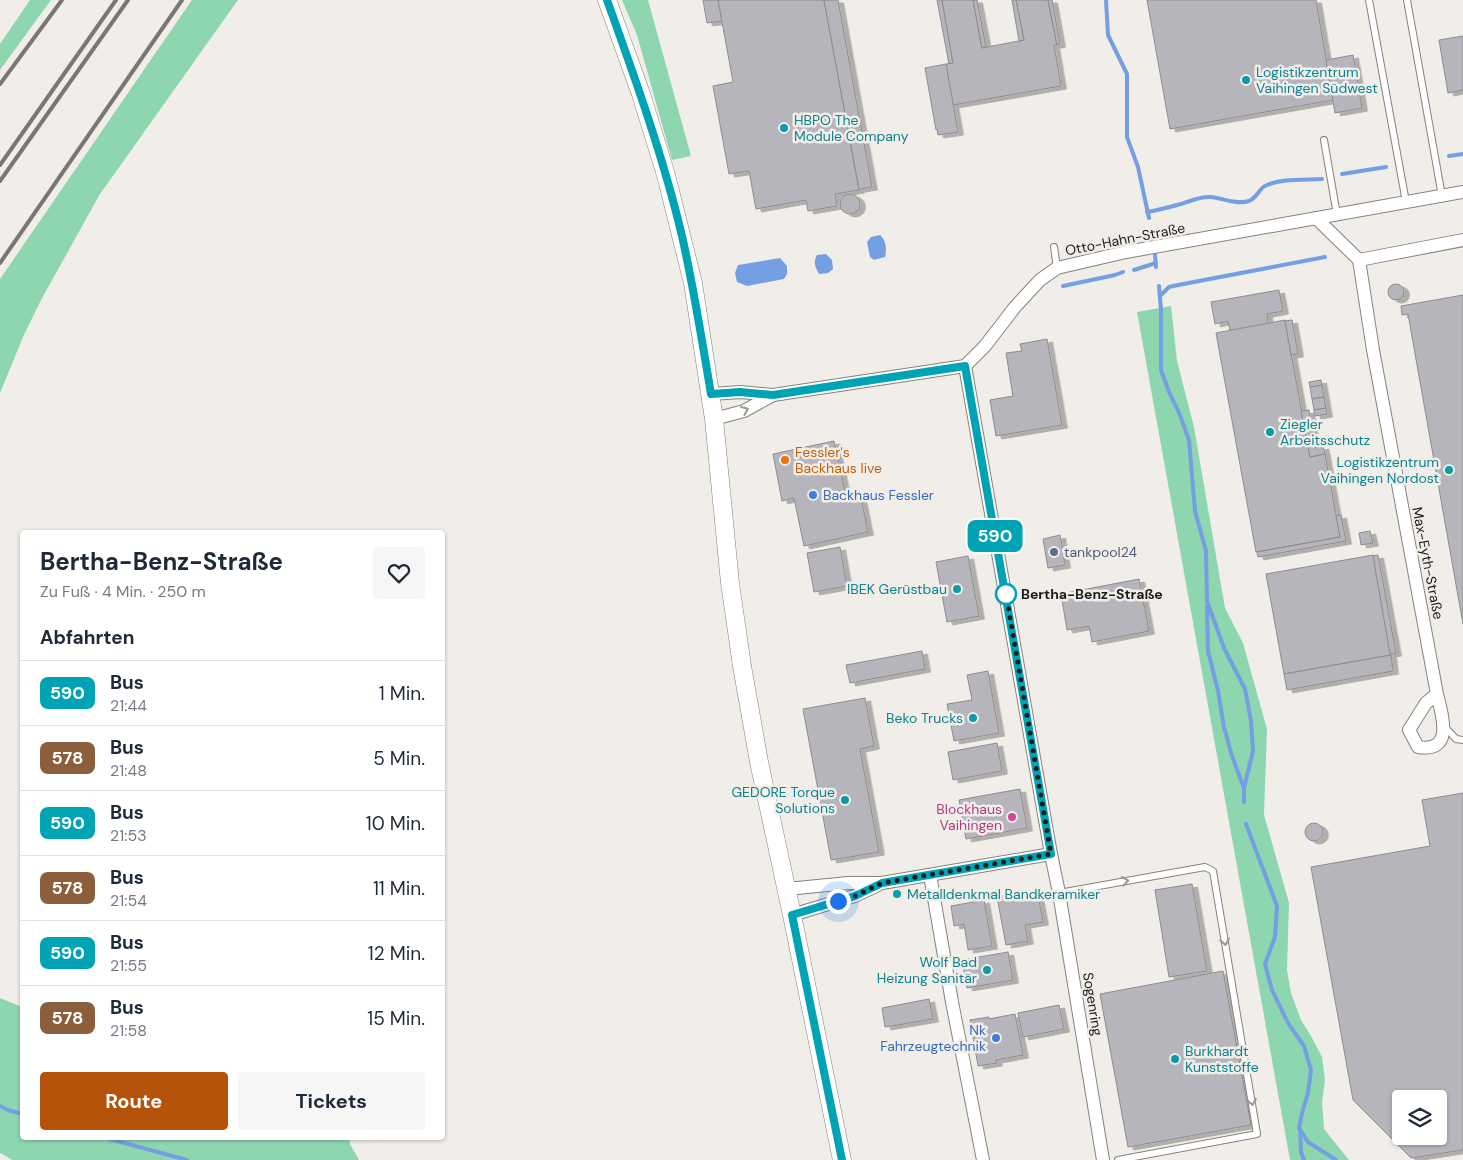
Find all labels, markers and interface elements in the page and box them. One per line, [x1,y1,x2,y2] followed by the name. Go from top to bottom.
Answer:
[1256,63,1378,97] place label: Logistikzentrum Vaihingen Südwest
[1240,74,1252,86] marker: Logistikzentrum Vaihingen Südwest
[794,111,909,145] place label: HBPO The Module Company
[778,122,790,134] marker: HBPO The Module Company
[1064,219,1187,259] street label: Otto-Hahn-Straße
[740,405,749,416] one-way arrow
[1280,415,1370,449] place label: Ziegler Arbeitsschutz
[1264,426,1276,438] marker: Ziegler Arbeitsschutz
[795,443,882,477] place label: Fessler's Backhaus live
[1321,453,1439,487] place label: Logistikzentrum Vaihingen Nordost
[779,454,791,466] marker: Fessler's Backhaus live
[1443,464,1455,476] marker: Logistikzentrum Vaihingen Nordost
[823,486,934,504] place label: Backhaus Fessler
[807,489,819,501] marker: Backhaus Fessler
[1408,505,1448,621] street label: Max-Eyth-Straße
[966,520,1024,552] line badge: 590
[978,524,1012,548] text: 590
[1064,543,1138,561] place label: tankpool24
[40,546,283,577] text: Bertha-Benz-Straße
[1048,546,1060,558] marker: tankpool24
[373,547,425,599] button: heart
[847,580,947,598] place label: IBEK Gerüstbau
[40,581,206,602] text: Zu Fuß · 4 Min. · 250 m
[951,583,963,595] marker: IBEK Gerüstbau
[995,583,1017,605] marker: Bertha-Benz-Straße
[1021,585,1163,603] place label: Bertha-Benz-Straße
[40,625,134,650] text: Abfahrten
[110,670,144,695] text: Bus
[50,681,85,705] text: 590
[379,681,425,706] text: 1 Min.
[110,695,147,716] text: 21:44
[886,709,963,727] place label: Beko Trucks
[967,712,979,724] marker: Beko Trucks
[110,735,144,760] text: Bus
[51,746,84,770] text: 578
[373,746,425,771] text: 5 Min.
[110,760,147,781] text: 21:48
[731,783,835,817] place label: GEDORE Torque Solutions
[839,794,851,806] marker: GEDORE Torque Solutions
[110,800,144,825] text: Bus
[936,800,1002,834] place label: Blockhaus Vaihingen
[50,811,85,835] text: 590
[366,811,425,836] text: 10 Min.
[1006,811,1018,823] marker: Blockhaus Vaihingen
[110,825,147,846] text: 21:53
[110,865,144,890] text: Bus
[51,876,84,900] text: 578
[373,876,425,901] text: 11 Min.
[1120,877,1129,887] one-way arrow
[907,885,1100,903] place label: Metalldenkmal Bandkeramiker
[891,888,903,900] marker: Metalldenkmal Bandkeramiker
[826,889,851,914] your location
[110,890,147,911] text: 21:54
[110,930,144,955] text: Bus
[1219,937,1229,946] one-way arrow
[50,941,85,965] text: 590
[368,941,425,966] text: 12 Min.
[877,953,977,987] place label: Wolf Bad Heizung Sanitär
[110,955,147,976] text: 21:55
[981,964,993,976] marker: Wolf Bad Heizung Sanitär
[1079,971,1107,1037] street label: Sogenring
[110,995,144,1020] text: Bus
[51,1006,84,1030] text: 578
[367,1006,425,1031] text: 15 Min.
[110,1020,147,1041] text: 21:58
[880,1021,986,1055] place label: Nk Fahrzeugtechnik
[990,1032,1002,1044] marker: Nk Fahrzeugtechnik
[1185,1042,1259,1076] place label: Burkhardt Kunststoffe
[1169,1053,1181,1065] marker: Burkhardt Kunststoffe
[40,1072,228,1130] button: Route
[238,1072,425,1130] button: Tickets
[1392,1090,1447,1145] map controls
[1392,1090,1447,1145] button: layers
[1246,1098,1256,1106] one-way arrow

